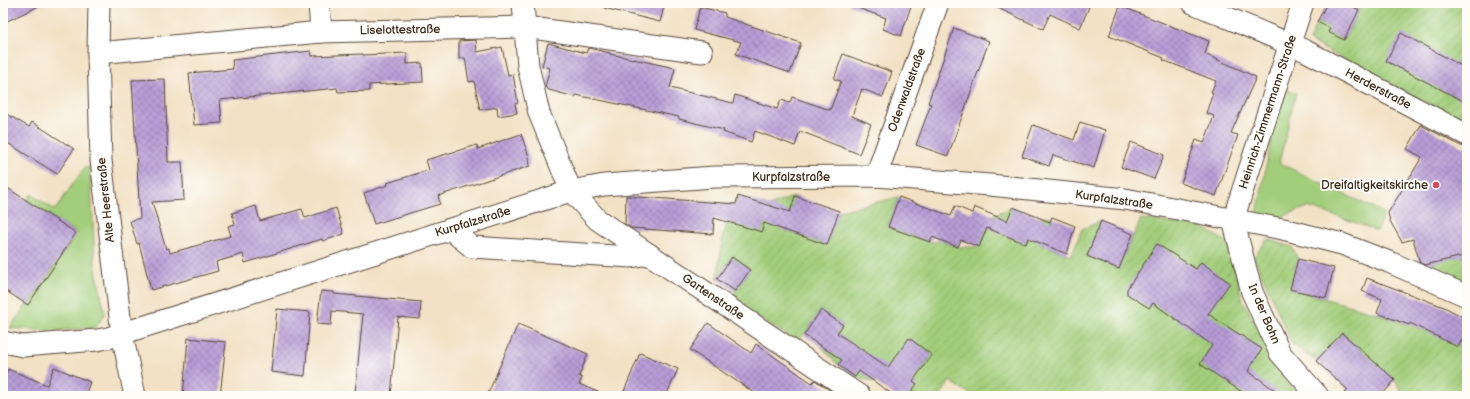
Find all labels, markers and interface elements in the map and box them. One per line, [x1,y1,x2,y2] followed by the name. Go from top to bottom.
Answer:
[360,22,440,38] street label: Liselottestraße
[1236,33,1300,191] street label: Heinrich-Zimmermann-Straße
[885,46,929,134] street label: Odenwaldstraße
[1342,65,1414,113] street label: Herderstraße
[94,157,118,243] street label: Alte Heerstraße
[752,170,830,185] street label: Kurpfalzstraße
[1321,178,1428,193] place label: Dreifaltigkeitskirche
[1431,180,1441,190] marker: Dreifaltigkeitskirche
[1074,187,1154,213] street label: Kurpfalzstraße
[433,203,513,241] street label: Kurpfalzstraße
[679,271,747,323] street label: Gartenstraße
[1245,282,1283,346] street label: In der Bohn

